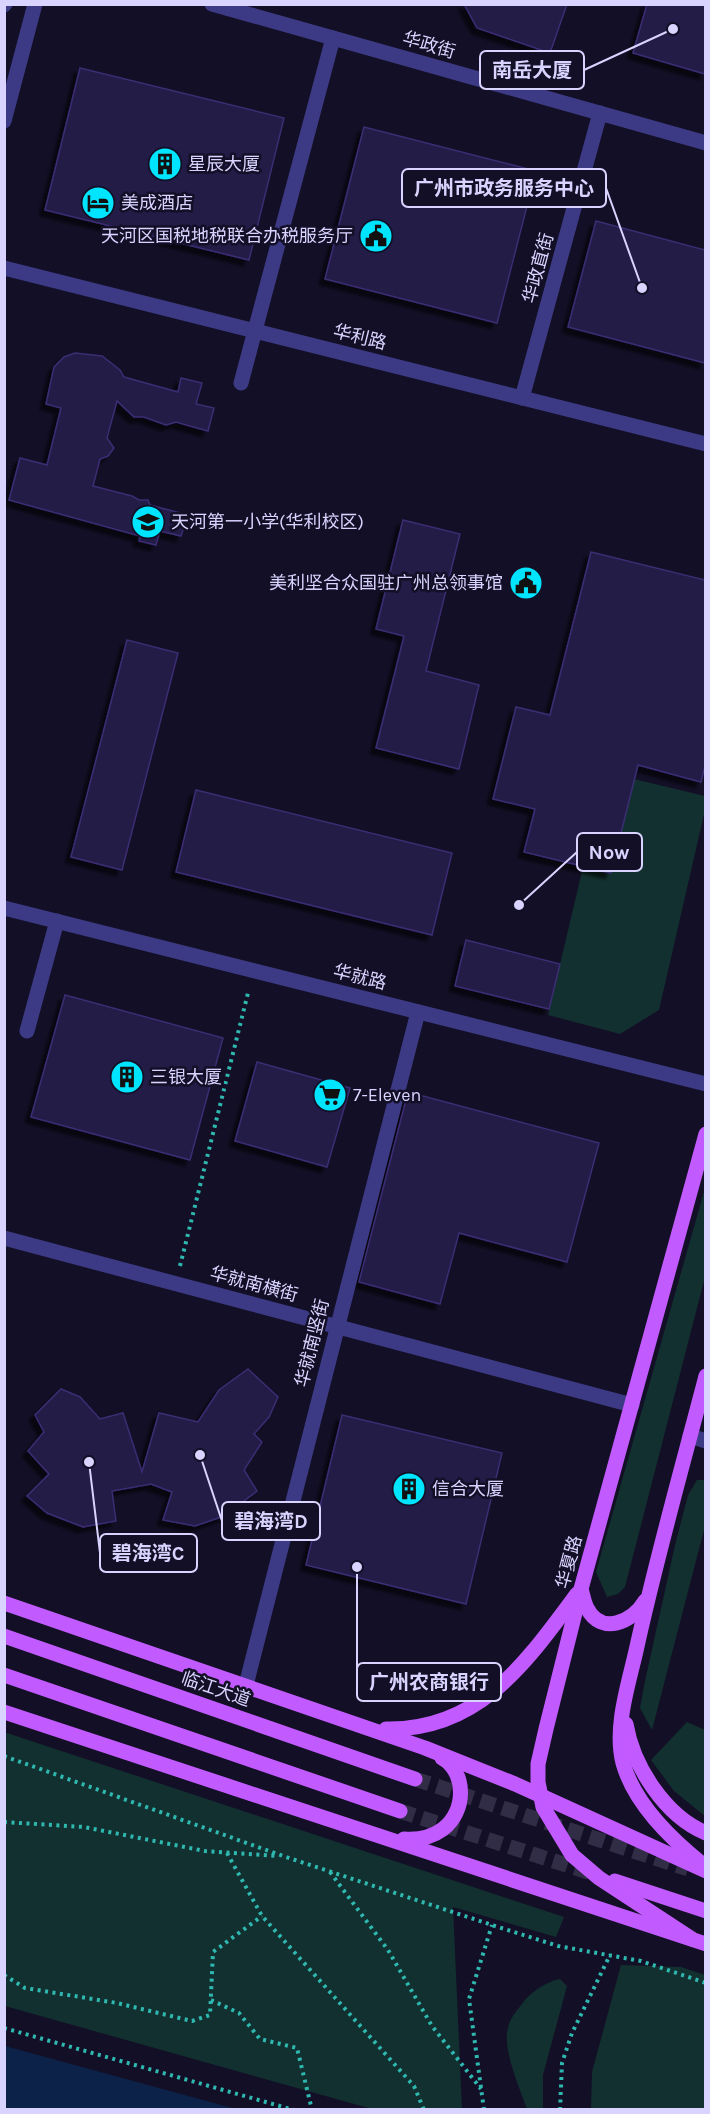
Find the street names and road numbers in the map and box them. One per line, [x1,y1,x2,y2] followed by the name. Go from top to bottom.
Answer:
[400,27,458,63] street label: 华政街
[518,230,558,306] street label: 华政直街
[331,320,389,354] street label: 华利路
[331,960,389,994] street label: 华就路
[208,1262,300,1306] street label: 华就南横街
[290,1297,334,1389] street label: 华就南竖街
[551,1533,587,1591] street label: 华夏路
[178,1667,254,1711] street label: 临江大道

